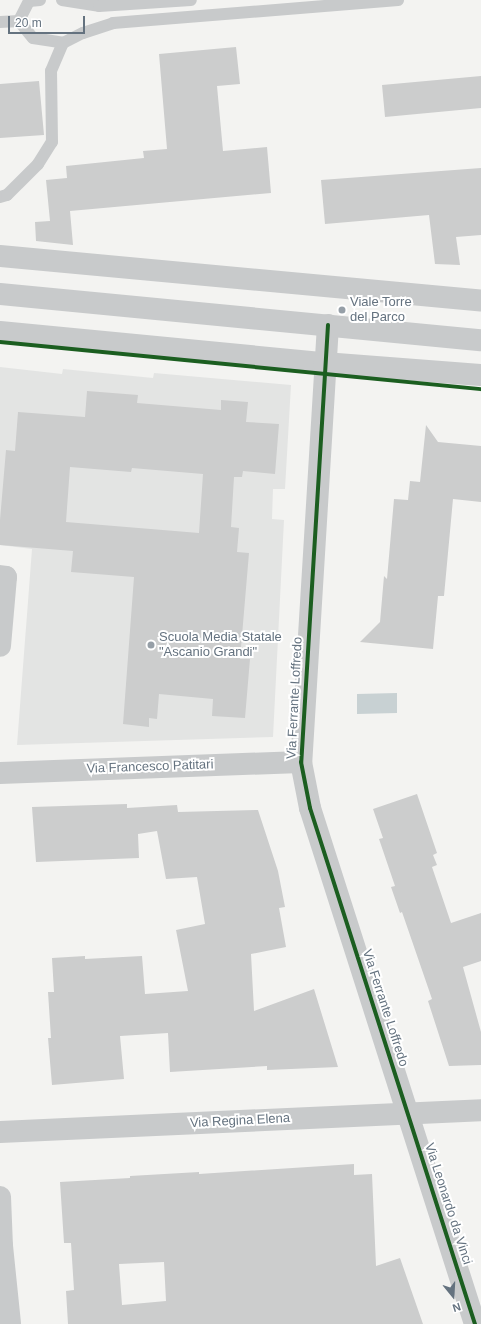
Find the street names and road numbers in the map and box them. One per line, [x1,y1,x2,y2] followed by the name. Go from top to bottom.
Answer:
[284,636,306,760] street label: Via Ferrante Loffredo
[86,757,214,777] street label: Via Francesco Patitari
[359,947,411,1069] street label: Via Ferrante Loffredo
[190,1111,290,1131] street label: Via Regina Elena
[421,1141,475,1267] street label: Via Leonardo da Vinci

